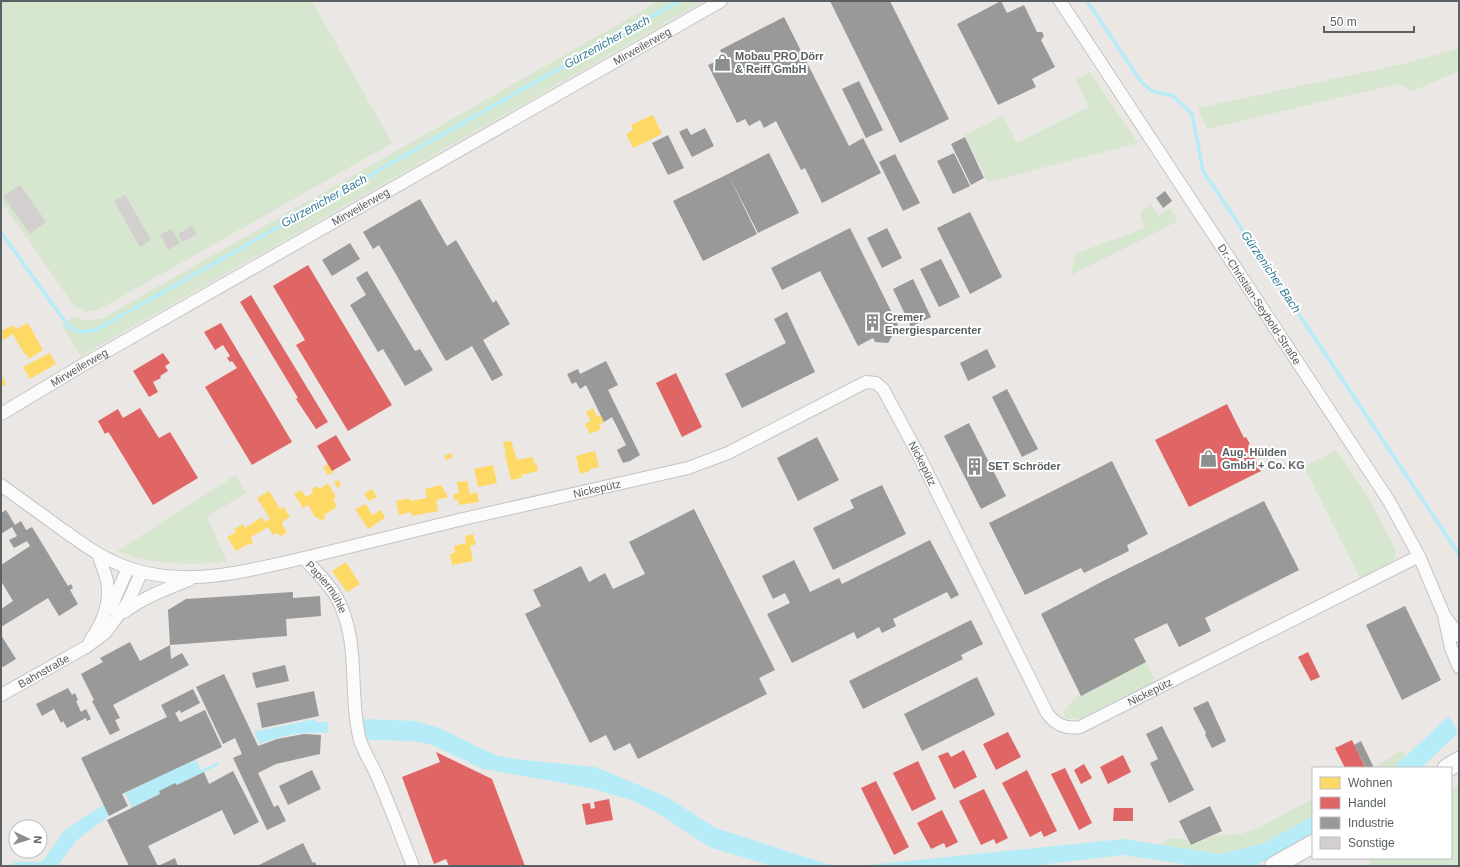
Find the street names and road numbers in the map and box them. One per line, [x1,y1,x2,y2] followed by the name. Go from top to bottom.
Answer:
[611,25,673,67] street label: Mirweilerweg
[330,185,391,228] street label: Mirweilerweg
[1216,242,1303,367] street label: Dr.-Christian-Seybold-Straße
[48,346,110,389] street label: Mirweilerweg
[906,439,939,488] street label: Nickepütz
[572,477,622,500] street label: Nickepütz
[304,558,349,615] street label: Papiermühle
[16,652,71,690] street label: Bahnstraße
[1126,676,1174,708] street label: Nickepütz

